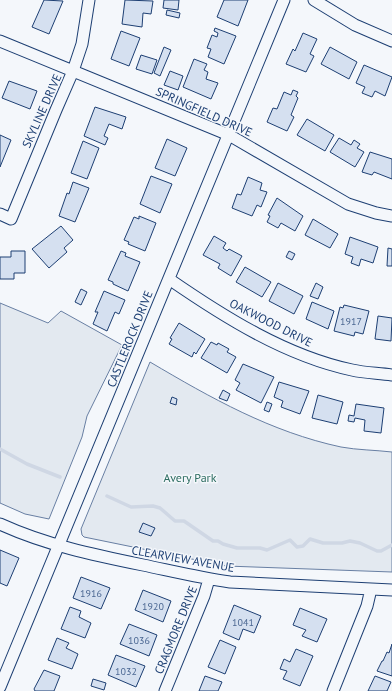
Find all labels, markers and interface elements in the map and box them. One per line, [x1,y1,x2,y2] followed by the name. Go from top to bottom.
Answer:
[19,72,65,150] street label: SKYLINE DRIVE
[154,83,255,140] street label: SPRINGFIELD DRIVE
[103,288,156,389] street label: CASTLEROCK DRIVE
[227,295,315,350] street label: OAKWOOD DRIVE
[340,315,362,328] house number: 1917
[164,470,217,485] park label: Avery Park
[130,542,236,575] street label: CLEARVIEW AVENUE
[151,583,200,676] street label: CRAGMORE DRIVE
[80,587,102,600] house number: 1916
[142,600,164,613] house number: 1920
[232,616,254,629] house number: 1041
[128,634,150,647] house number: 1036
[115,665,137,678] house number: 1032

